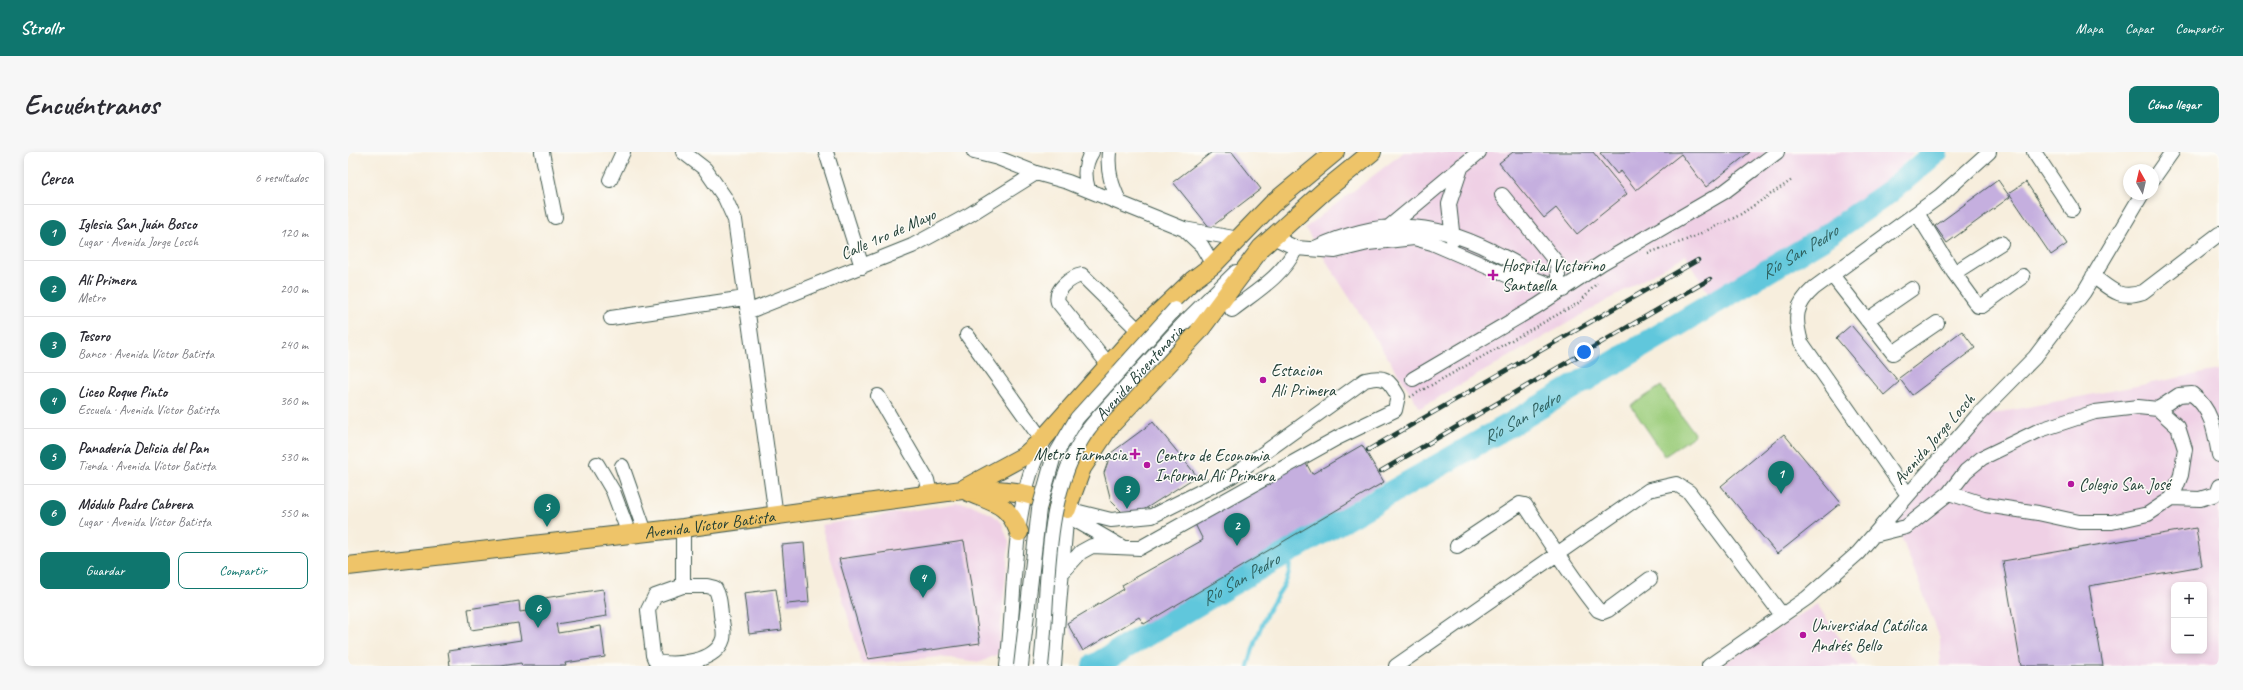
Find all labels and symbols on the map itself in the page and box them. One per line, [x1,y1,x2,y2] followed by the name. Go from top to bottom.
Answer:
[2123,164,2159,200] north arrow
[837,203,940,264] street label: Calle 1ro de Mayo
[1757,219,1844,284] water label: Río San Pedro
[1502,255,1606,296] place label: Hospital Victorino Santaella
[1487,269,1499,281] marker: Hospital Victorino Santaella
[1090,318,1189,424] street label: Avenida Bicentenaria
[1574,342,1594,362] your location
[1271,360,1337,401] place label: Estacion Ali Primera
[1258,375,1268,385] marker: Estacion Ali Primera
[1479,385,1566,449] water label: Río San Pedro
[1889,388,1980,489] street label: Avenida Jorge Losch
[1034,444,1129,465] place label: Metro Farmacia
[1155,445,1277,486] place label: Centro de Economia Informal Ali Primera
[1130,449,1140,459] marker: Metro Farmacia
[1142,460,1152,470] marker: Centro de Economia Informal Ali Primera
[1768,461,1794,494] pin: 1
[2079,474,2173,495] place label: Colegio San José
[1114,476,1140,509] pin: 3
[2066,479,2076,489] marker: Colegio San José
[534,494,560,527] pin: 5
[643,505,778,543] street label: Avenida Víctor Batista
[1224,513,1250,546] pin: 2
[1197,547,1285,610] water label: Río San Pedro
[910,565,936,598] pin: 4
[525,595,551,628] pin: 6
[1811,615,1928,656] place label: Universidad Católica Andrés Bello
[1798,630,1808,640] marker: Universidad Católica Andrés Bello

